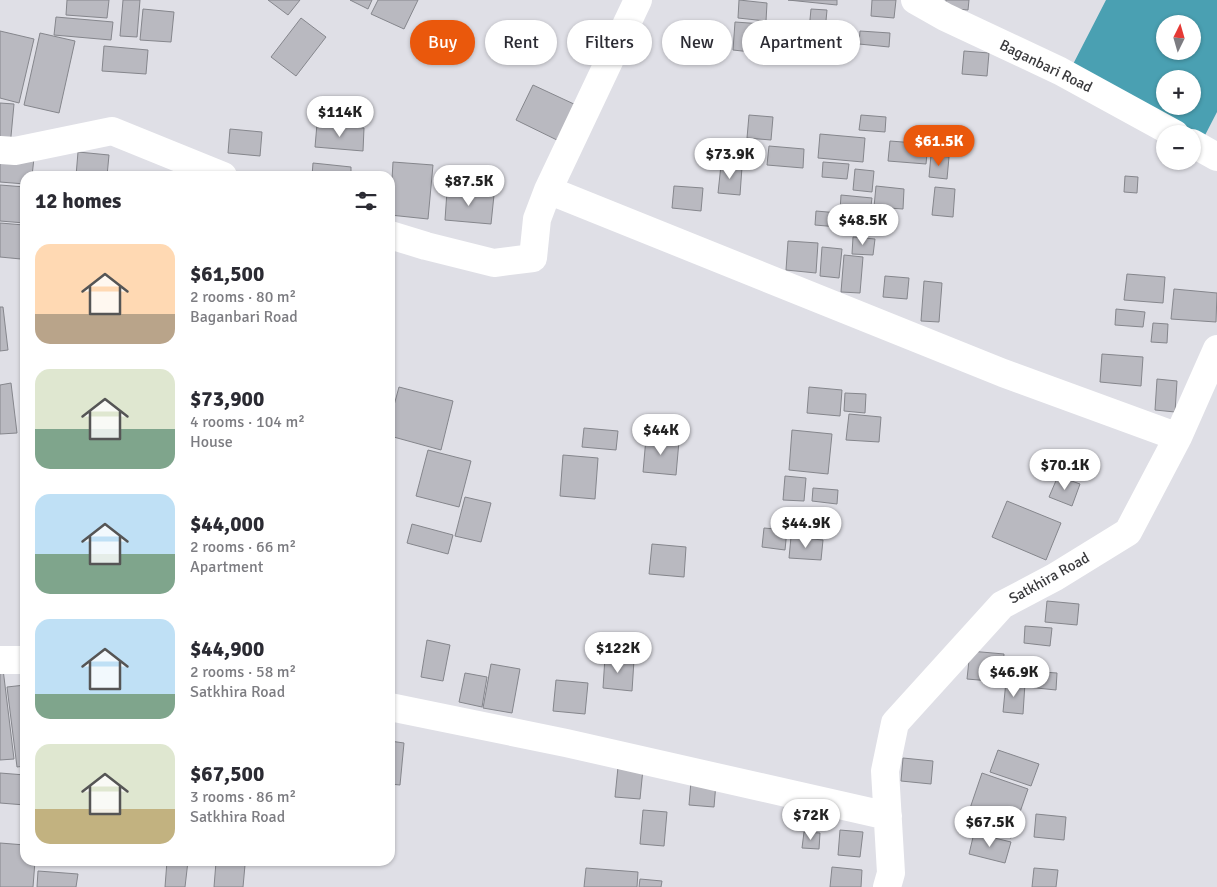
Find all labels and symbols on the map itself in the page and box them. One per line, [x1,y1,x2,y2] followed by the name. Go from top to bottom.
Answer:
[1156,15,1201,60] north arrow
[997,36,1095,96] street label: Baganbari Road
[305,96,375,138] pin: $114K
[898,124,980,167] pin: $61.5K
[689,138,771,180] pin: $73.9K
[428,164,510,207] pin: $87.5K
[822,204,904,246] pin: $48.5K
[631,414,691,456] pin: $44K
[1024,448,1106,491] pin: $70.1K
[765,506,847,549] pin: $44.9K
[1006,548,1092,607] street label: Satkhira Road
[583,632,653,674] pin: $122K
[973,656,1055,698] pin: $46.9K
[781,798,841,841] pin: $72K
[949,806,1031,848] pin: $67.5K

